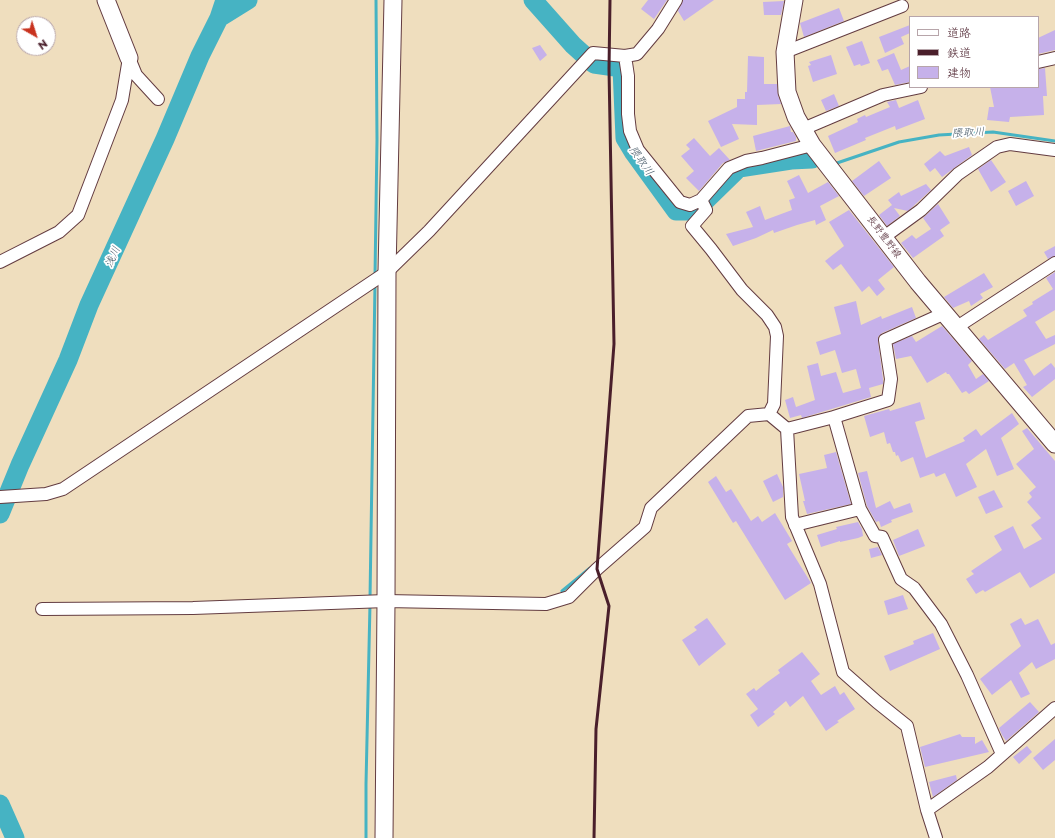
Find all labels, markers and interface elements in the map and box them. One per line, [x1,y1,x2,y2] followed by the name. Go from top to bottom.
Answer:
[16,16,56,56] north arrow
[909,16,1039,88] legend
[947,23,971,41] text: 道路
[35,36,52,54] text: N
[947,43,971,61] text: 鉄道
[947,63,971,81] text: 建物
[951,126,985,140] water label: 隈取川
[626,144,656,178] water label: 隈取川
[864,213,904,261] street label: 長野豊野線
[102,244,124,270] water label: 浅川

